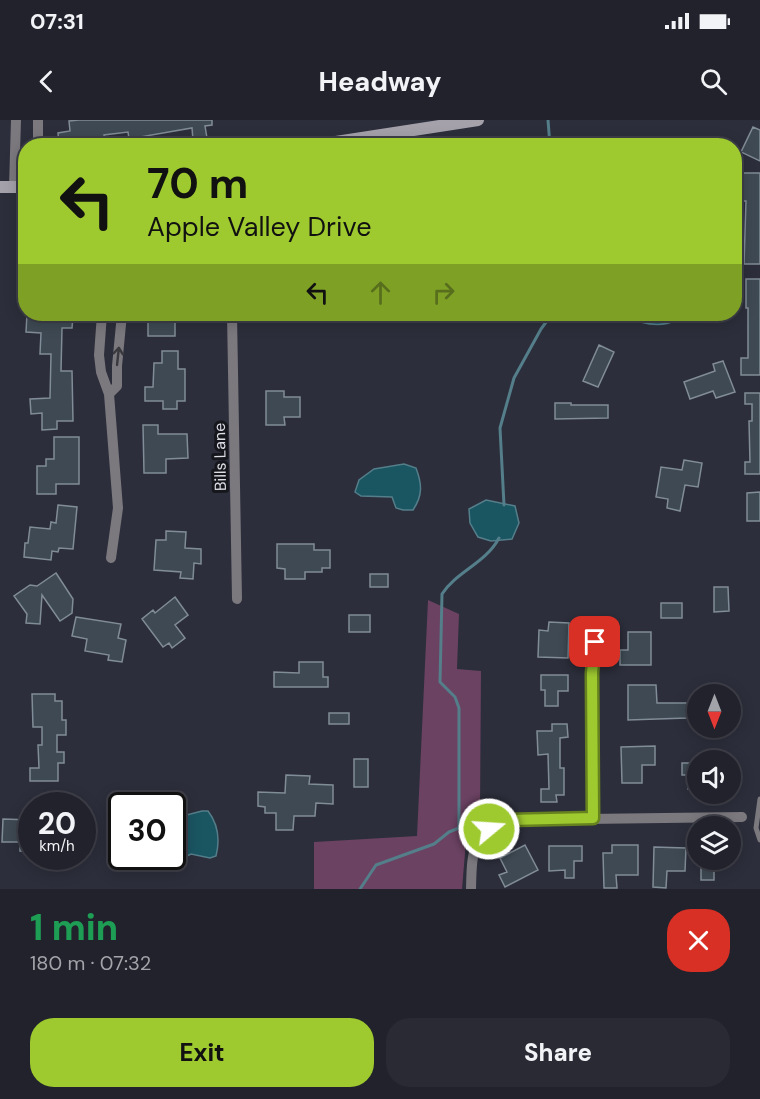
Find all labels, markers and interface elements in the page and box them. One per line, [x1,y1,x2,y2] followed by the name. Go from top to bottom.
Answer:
[30,7,84,36] text: 07:31
[319,64,441,99] text: Headway
[30,65,63,98] icon: back
[697,65,730,98] icon: search
[147,156,248,211] text: 70 m
[48,162,126,240] icon: left
[147,209,371,244] text: Apple Valley Drive
[301,276,334,309] icon: left
[364,276,397,309] icon: ahead
[427,276,460,309] icon: right
[113,346,124,366] one-way arrow
[209,423,231,491] street label: Bills Lane
[569,616,620,667] pin
[578,625,611,658] icon: arrive
[687,684,741,738] north arrow
[687,684,741,870] map controls
[687,750,741,804] button: sound
[108,792,186,870] speed limit sign: 30
[457,797,521,861] position arrow
[38,804,76,843] text: 20
[687,816,741,870] button: layers
[39,836,75,856] text: km/h
[30,904,118,951] text: 1 min
[667,909,730,972] button: close
[30,950,151,976] text: 180 m · 07:32
[30,1018,374,1087] button: Exit
[386,1018,730,1087] button: Share

